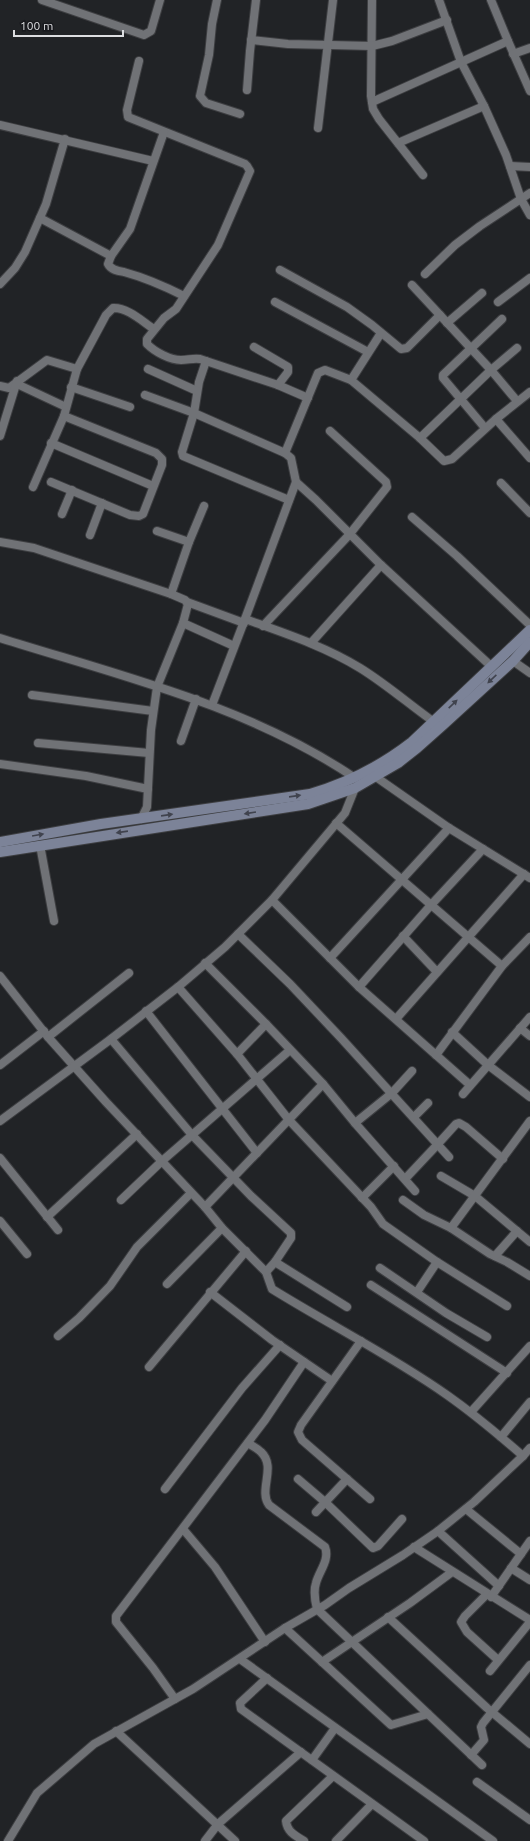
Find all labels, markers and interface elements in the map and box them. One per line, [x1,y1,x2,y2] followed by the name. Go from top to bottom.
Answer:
[14,12,123,38] scale bar
[20,19,53,32] text: 100 m
[487,674,497,683] one-way arrow
[448,699,458,709] one-way arrow
[289,793,301,799] one-way arrow
[244,810,257,816] one-way arrow
[161,812,173,818] one-way arrow
[116,829,128,835] one-way arrow
[32,832,44,838] one-way arrow

